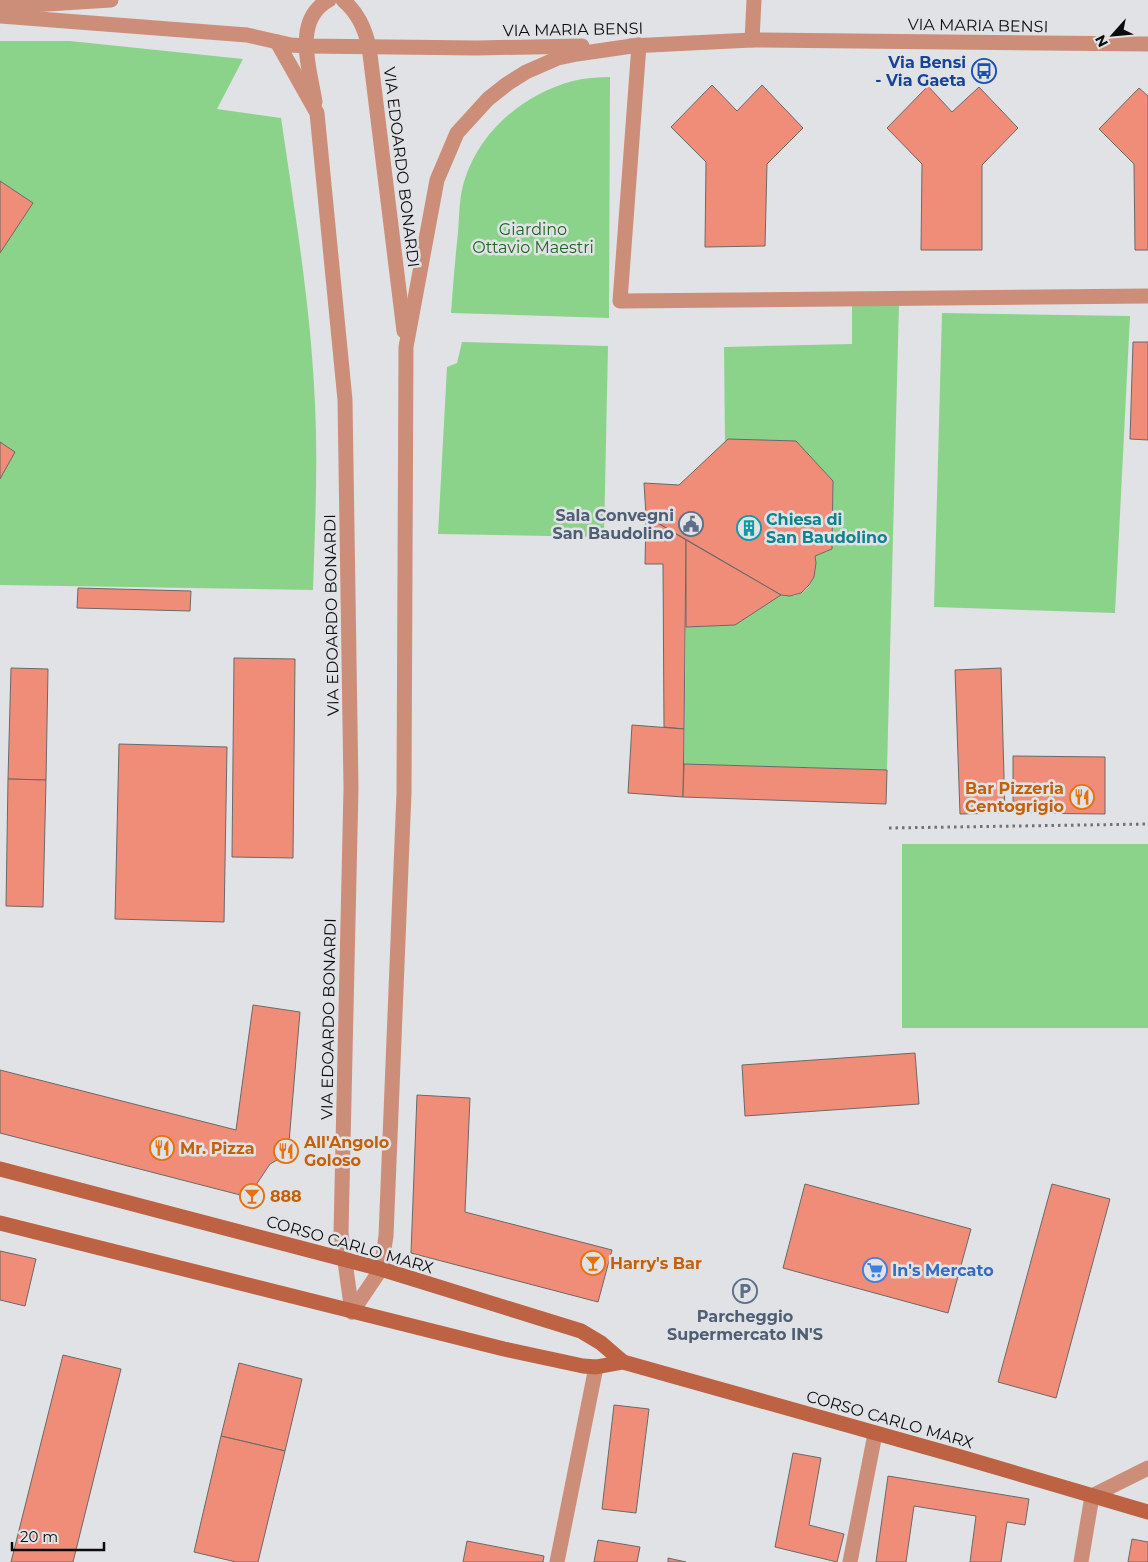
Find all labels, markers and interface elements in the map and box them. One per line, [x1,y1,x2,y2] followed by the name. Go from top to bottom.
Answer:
[1088,10,1138,60] north arrow
[907,15,1048,36] street label: VIA MARIA BENSI
[503,19,644,40] street label: VIA MARIA BENSI
[1091,32,1112,50] text: N
[875,53,966,90] place label: Via Bensi - Via Gaeta
[971,58,997,84] bus stop icon: Via Bensi - Via Gaeta
[380,66,423,269] street label: VIA EDOARDO BONARDI
[472,220,594,257] park label: Giardino Ottavio Maestri
[552,506,674,543] place label: Sala Convegni San Baudolino
[766,510,888,547] place label: Chiesa di San Baudolino
[678,511,704,537] public building icon: Sala Convegni San Baudolino
[320,514,343,716] street label: VIA EDOARDO BONARDI
[736,515,762,541] building icon: Chiesa di San Baudolino
[965,779,1064,816] place label: Bar Pizzeria Centogrigio
[1069,784,1095,810] restaurant icon: Bar Pizzeria Centogrigio
[317,918,340,1120] street label: VIA EDOARDO BONARDI
[303,1133,389,1170] place label: All'Angolo Goloso
[149,1135,175,1161] restaurant icon: Mr. Pizza
[273,1138,299,1164] restaurant icon: All'Angolo Goloso
[180,1139,255,1158] place label: Mr. Pizza
[239,1183,265,1209] bar icon: 888
[270,1187,302,1206] place label: 888
[264,1212,436,1278] street label: CORSO CARLO MARX
[580,1250,606,1276] bar icon: Harry's Bar
[610,1254,702,1273] place label: Harry's Bar
[862,1257,888,1283] supermarket icon: In's Mercato
[892,1261,994,1280] place label: In's Mercato
[732,1278,758,1304] parking icon: Parcheggio Supermercato IN'S
[667,1307,823,1344] place label: Parcheggio Supermercato IN'S
[804,1387,976,1453] street label: CORSO CARLO MARX
[12,1520,105,1552] scale bar
[20,1527,58,1546] text: 20 m

